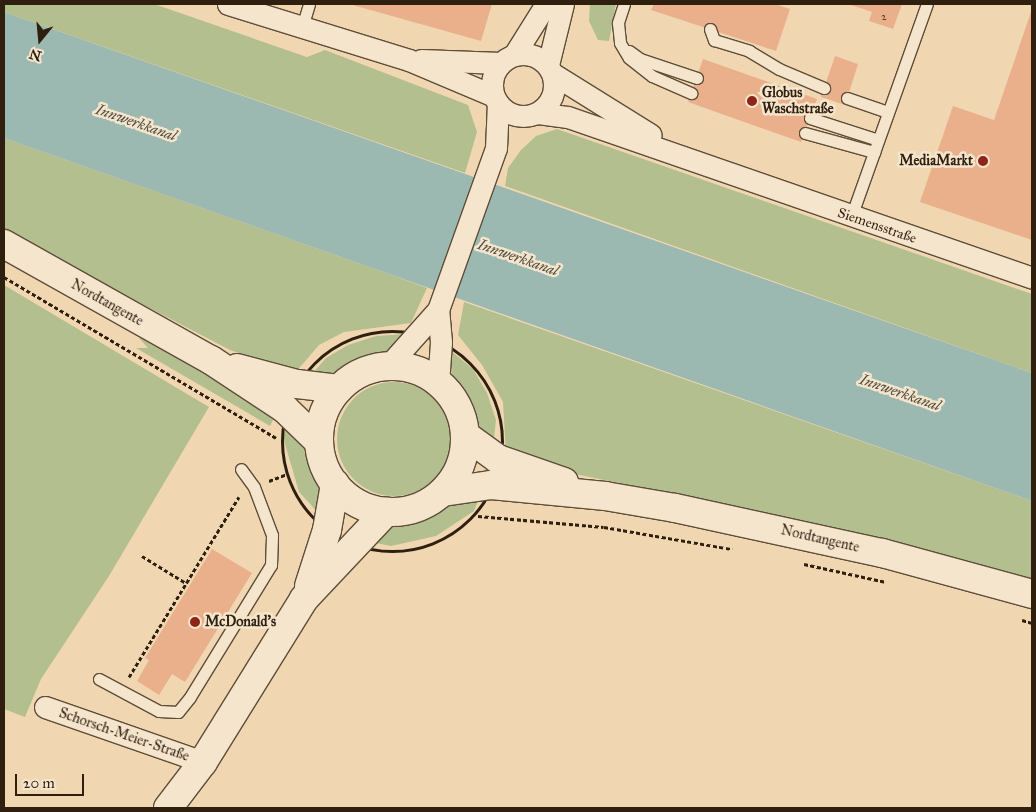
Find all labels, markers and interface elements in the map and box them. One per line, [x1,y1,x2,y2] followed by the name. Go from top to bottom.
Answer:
[881,10,887,24] house number: 2
[15,15,65,65] north arrow
[27,45,44,65] text: N
[762,85,834,118] place label: Globus Waschstraße
[746,95,758,107] marker: Globus Waschstraße
[93,101,179,145] water label: Innwerkkanal
[899,153,973,169] place label: MediaMarkt
[977,155,989,167] marker: MediaMarkt
[835,205,919,247] street label: Siemensstraße
[475,236,561,280] water label: Innwerkkanal
[68,276,146,330] street label: Nordtangente
[857,371,943,415] water label: Innwerkkanal
[779,522,861,556] street label: Nordtangente
[205,614,276,630] place label: McDonald's
[189,616,201,628] marker: McDonald's
[57,705,191,765] street label: Schorsch-Meier-Straße
[18,764,86,796] scale bar
[23,774,55,792] text: 20 m

